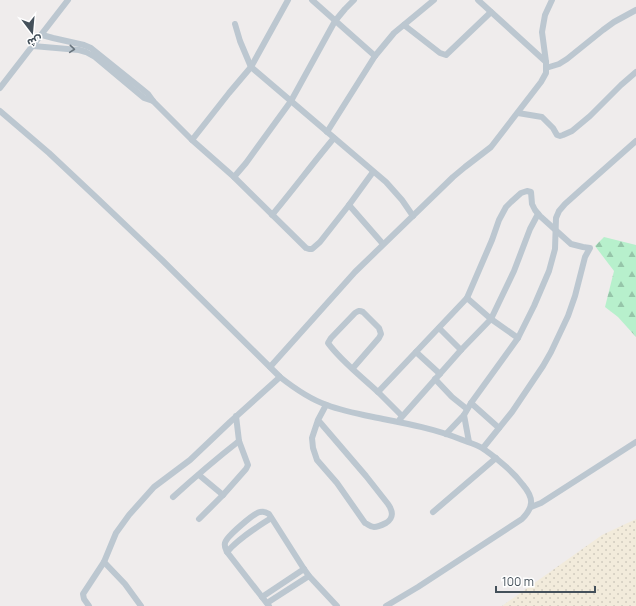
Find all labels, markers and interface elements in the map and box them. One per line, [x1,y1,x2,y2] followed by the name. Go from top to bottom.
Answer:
[12,12,52,52] north arrow
[26,33,44,51] text: ش
[69,45,75,54] one-way arrow
[496,568,595,594] scale bar
[502,573,534,590] text: 100 m

